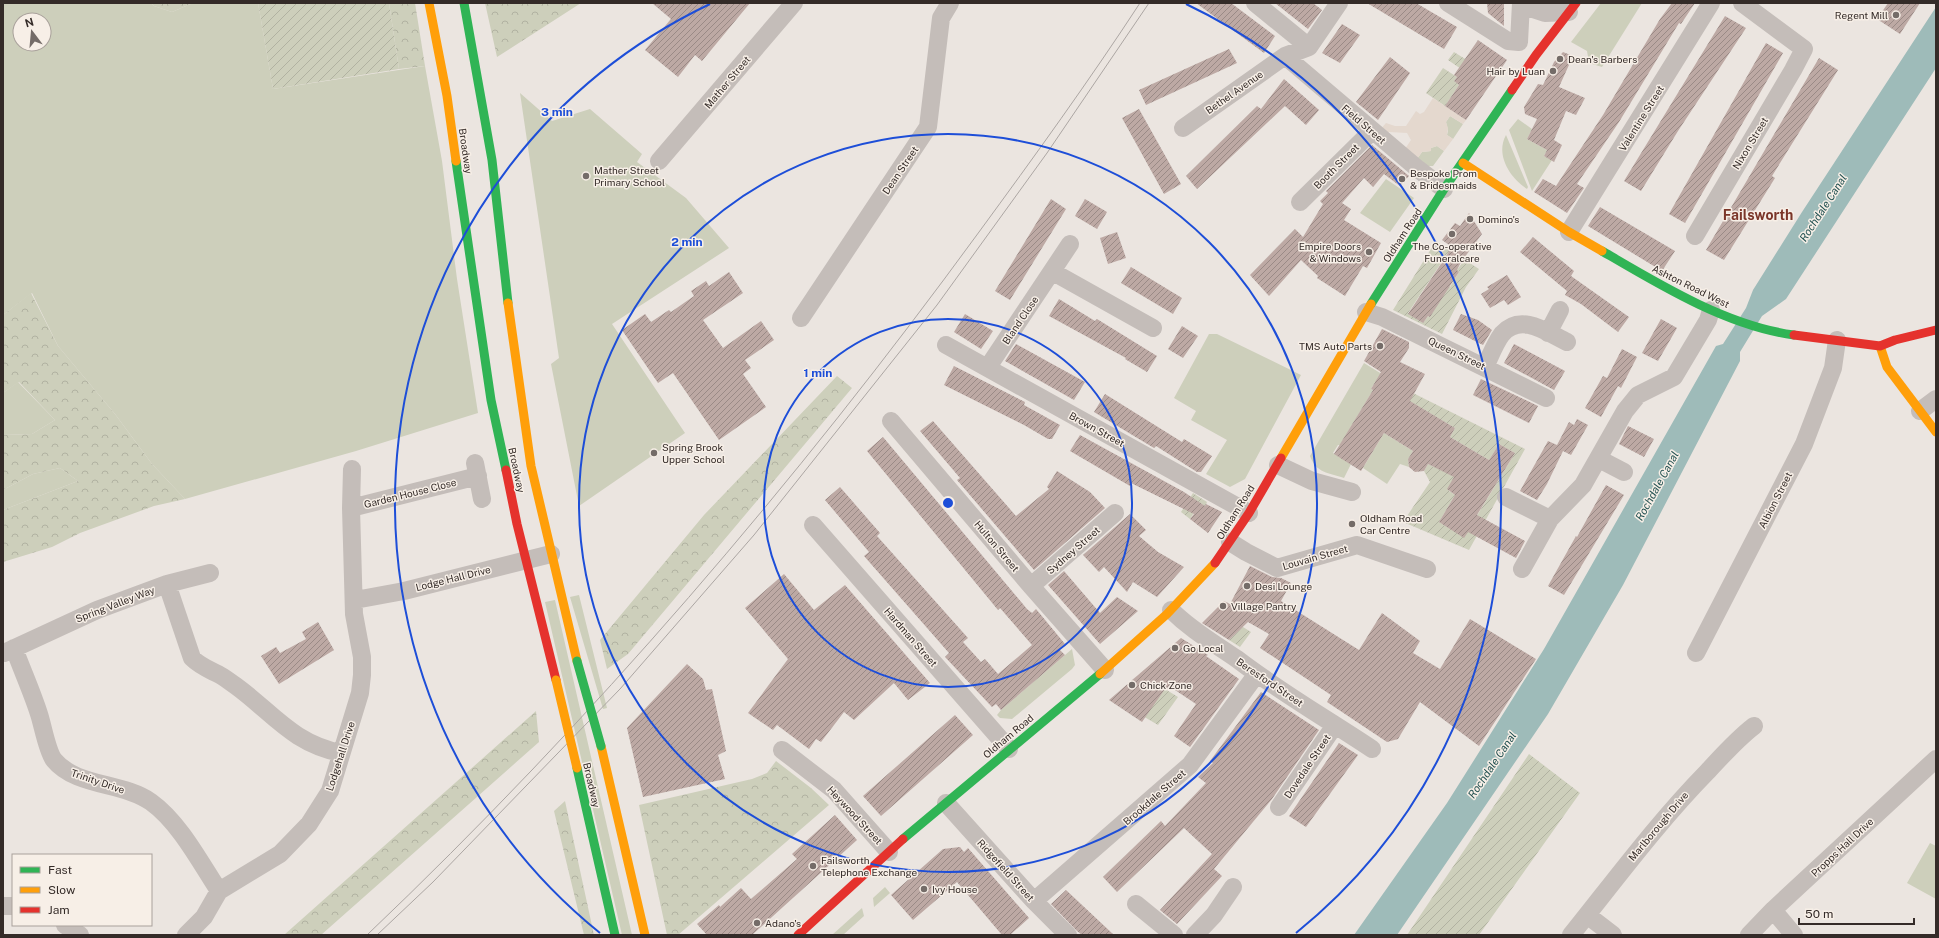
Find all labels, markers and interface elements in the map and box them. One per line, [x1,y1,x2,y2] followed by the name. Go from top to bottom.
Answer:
[1835,9,1888,21] place label: Regent Mill
[1891,10,1901,20] marker: Regent Mill
[12,12,52,52] north arrow
[23,15,35,29] text: N
[702,53,753,111] street label: Mather Street
[1568,53,1637,65] place label: Dean's Barbers
[1555,54,1565,64] marker: Dean's Barbers
[1486,65,1545,77] place label: Hair by Luan
[1548,66,1558,76] marker: Hair by Luan
[1203,68,1265,116] street label: Bethel Avenue
[1616,83,1666,153] street label: Valentine Street
[1340,102,1389,146] street label: Field Street
[541,105,573,119] text: 3 min
[1730,115,1770,171] street label: Nixon Street
[457,127,475,175] street label: Broadway
[1311,141,1361,191] street label: Booth Street
[880,144,921,196] street label: Dean Street
[594,164,665,188] place label: Mather Street Primary School
[1410,167,1477,191] place label: Bespoke Prom & Bridesmaids
[581,171,591,181] marker: Mather Street Primary School
[1797,172,1849,244] water label: Rochdale Canal
[1397,174,1407,184] marker: Bespoke Prom & Bridesmaids
[1380,206,1424,264] street label: Oldham Road
[1723,207,1793,223] district label: Failsworth
[1478,213,1519,225] place label: Domino's
[1465,214,1475,224] marker: Domino's
[1447,229,1457,239] marker: The Co-operative Funeralcare
[671,235,703,249] text: 2 min
[1299,240,1361,264] place label: Empire Doors & Windows
[1412,240,1492,264] place label: The Co-operative Funeralcare
[1364,247,1374,257] marker: Empire Doors & Windows
[1650,262,1732,310] street label: Ashton Road West
[1000,293,1041,346] street label: Bland Close
[1426,334,1488,372] street label: Queen Street
[1299,340,1372,352] place label: TMS Auto Parts
[1375,341,1385,351] marker: TMS Auto Parts
[804,366,832,380] text: 1 min
[1067,409,1127,449] street label: Brown Street
[662,441,725,465] place label: Spring Brook Upper School
[506,446,528,494] street label: Broadway
[649,448,659,458] marker: Spring Brook Upper School
[1633,449,1681,523] water label: Rochdale Canal
[1756,470,1794,530] street label: Albion Street
[363,476,458,510] street label: Garden House Close
[1213,482,1257,542] street label: Oldham Road
[941,496,955,510] centre of rings
[1360,512,1422,536] place label: Oldham Road Car Centre
[972,518,1022,574] street label: Hulton Street
[1347,519,1357,529] marker: Oldham Road Car Centre
[1044,524,1102,576] street label: Sydney Street
[1281,542,1349,572] street label: Louvain Street
[414,563,492,593] street label: Lodge Hall Drive
[1255,580,1312,592] place label: Desi Lounge
[1242,581,1252,591] marker: Desi Lounge
[74,583,157,625] street label: Spring Valley Way
[1231,600,1297,612] place label: Village Pantry
[1218,601,1228,611] marker: Village Pantry
[882,605,940,669] street label: Hardman Street
[1183,642,1224,654] place label: Go Local
[1170,643,1180,653] marker: Go Local
[1234,655,1306,709] street label: Beresford Street
[1140,679,1192,691] place label: Chick Zone
[1127,680,1137,690] marker: Chick Zone
[980,711,1036,761] street label: Oldham Road
[323,719,357,792] street label: Lodgehall Drive
[1465,730,1519,800] water label: Rochdale Canal
[1281,732,1333,800] street label: Dovedale Street
[581,761,603,809] street label: Broadway
[70,766,127,796] street label: Trinity Drive
[1120,767,1188,827] street label: Brookdale Street
[825,783,885,847] street label: Heywood Street
[1626,789,1691,863] street label: Marlborough Drive
[1808,815,1876,879] street label: Propps Hall Drive
[975,837,1037,903] street label: Ridgefield Street
[12,854,152,926] legend
[821,854,918,878] place label: Failsworth Telephone Exchange
[808,861,818,871] marker: Failsworth Telephone Exchange
[48,863,73,877] text: Fast
[48,883,76,897] text: Slow
[932,883,978,895] place label: Ivy House
[919,884,929,894] marker: Ivy House
[1799,900,1914,926] scale bar
[48,903,70,917] text: Jam
[1805,907,1833,921] text: 50 m
[765,917,801,929] place label: Adano's
[752,918,762,928] marker: Adano's

